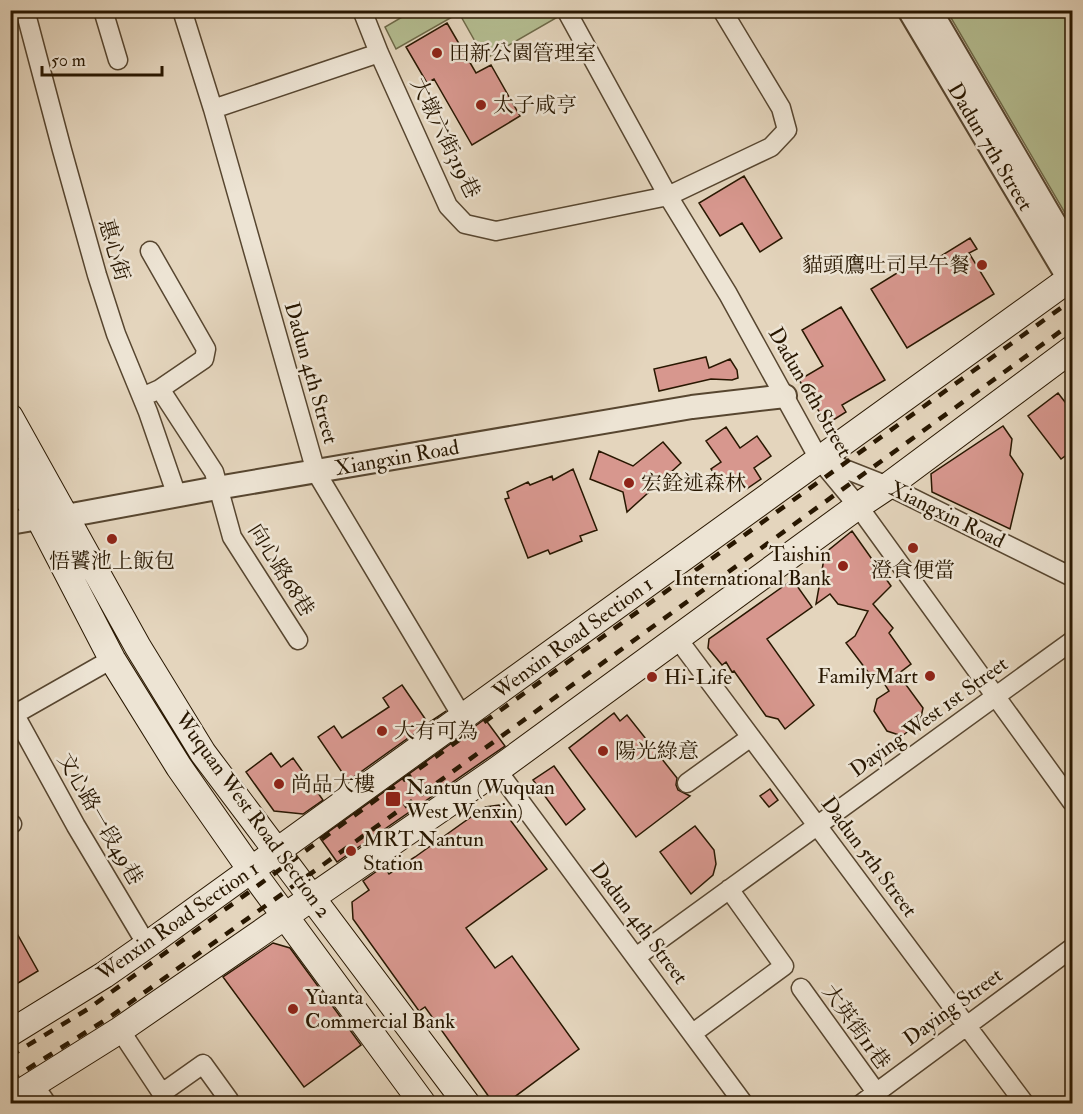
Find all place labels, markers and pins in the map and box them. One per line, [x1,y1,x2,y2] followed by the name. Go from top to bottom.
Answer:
[449,40,596,67] place label: 田新公園管理室
[430,46,444,60] marker: 田新公園管理室
[493,92,577,119] place label: 太子咸亨
[474,98,488,112] marker: 太子咸亨
[802,252,970,279] place label: 貓頭鷹吐司早午餐
[975,258,989,272] marker: 貓頭鷹吐司早午餐
[641,470,746,497] place label: 宏銓述森林
[622,476,636,490] marker: 宏銓述森林
[105,532,119,546] marker: 悟饕池上飯包
[674,541,831,592] place label: Taishin International Bank
[906,541,920,555] marker: 澄食便當
[49,548,175,575] place label: 悟饕池上飯包
[871,557,955,584] place label: 澄食便當
[836,559,850,573] marker: Taishin International Bank
[817,663,918,690] place label: FamilyMart
[664,664,732,691] place label: Hi-Life
[923,669,937,683] marker: FamilyMart
[645,670,659,684] marker: Hi-Life
[394,718,478,745] place label: 大有可為
[375,724,389,738] marker: 大有可為
[615,738,699,765] place label: 陽光綠意
[596,744,610,758] marker: 陽光綠意
[291,771,375,798] place label: 尚品大樓
[405,774,555,825] place label: Nantun (Wuquan West Wenxin)
[272,777,286,791] marker: 尚品大樓
[384,790,402,808] marker: Nantun (Wuquan West Wenxin)
[363,826,484,877] place label: MRT Nantun Station
[344,844,358,858] marker: MRT Nantun Station
[305,984,455,1035] place label: Yuanta Commercial Bank
[286,1002,300,1016] marker: Yuanta Commercial Bank

